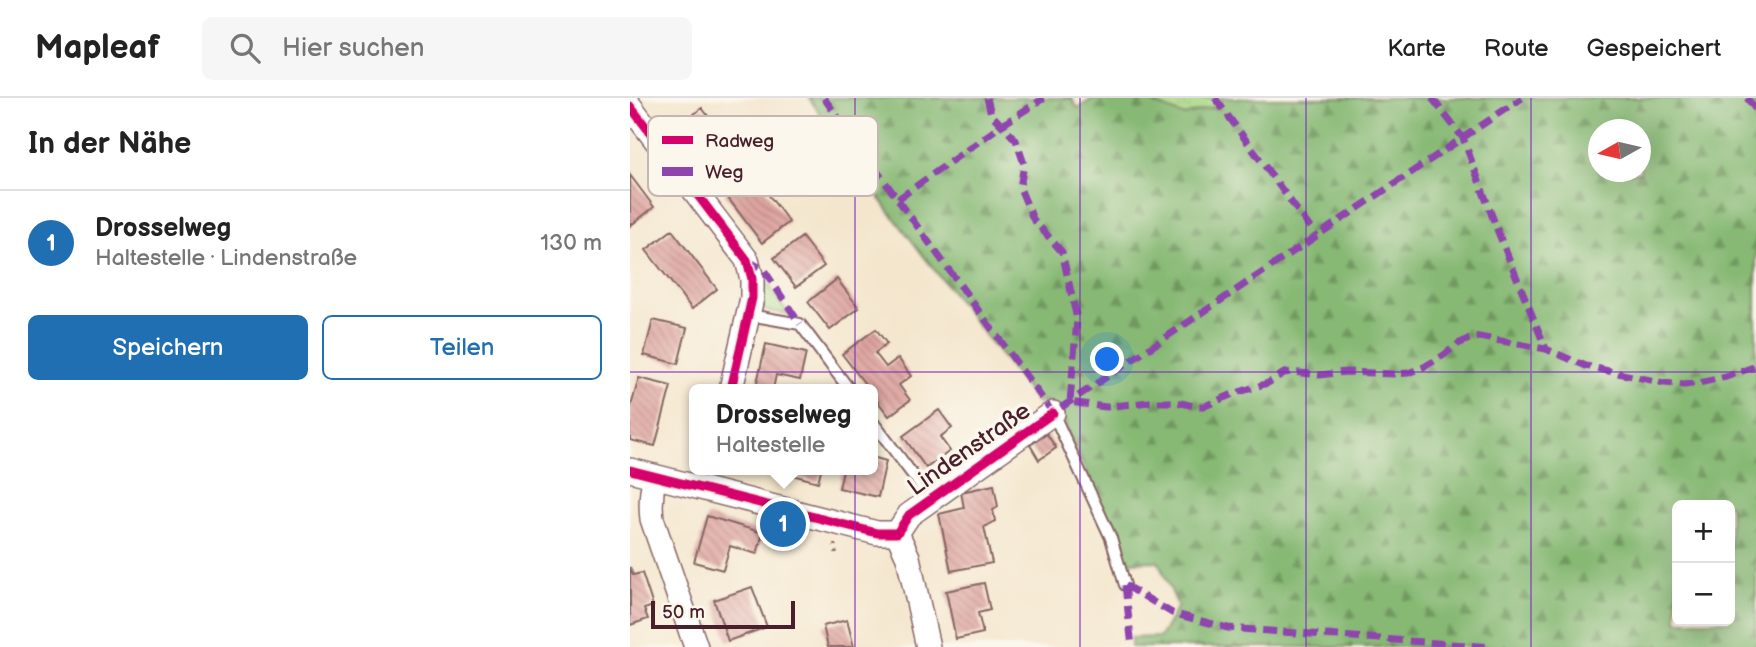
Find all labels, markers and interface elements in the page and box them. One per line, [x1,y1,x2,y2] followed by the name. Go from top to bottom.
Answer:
[202,17,692,80] search box
[35,28,160,68] text: Mapleaf
[226,29,264,67] icon: search
[282,33,424,64] text: Hier suchen
[1387,34,1446,63] text: Karte
[1484,34,1549,63] text: Route
[1587,34,1721,63] text: Gespeichert
[648,116,878,196] legend
[1588,119,1651,182] north arrow
[28,126,191,162] text: In der Nähe
[705,130,774,153] text: Radweg
[705,161,743,184] text: Weg
[95,213,231,244] text: Drosselweg
[46,229,56,257] text: 1
[540,229,602,257] text: 130 m
[95,244,357,272] text: Haltestelle · Lindenstraße
[28,315,308,380] button: Speichern
[322,315,602,380] button: Teilen
[1090,342,1124,376] your location
[689,384,878,475] popup
[902,396,1036,502] street label: Lindenstraße
[715,400,852,431] text: Drosselweg
[715,431,826,459] text: Haltestelle
[760,498,806,550] pin: 1
[1672,500,1735,626] map controls
[1672,500,1735,563] button: +
[1672,563,1735,626] button: −
[651,598,794,630] scale bar
[662,601,705,624] text: 50 m

